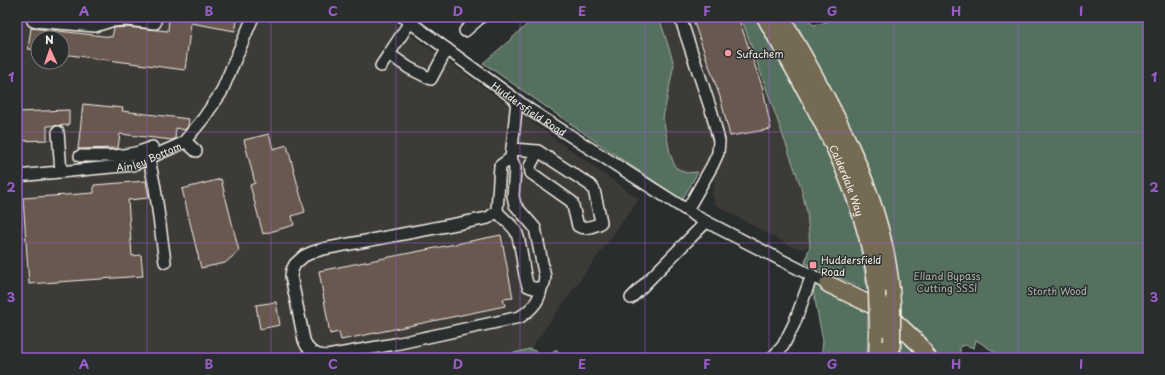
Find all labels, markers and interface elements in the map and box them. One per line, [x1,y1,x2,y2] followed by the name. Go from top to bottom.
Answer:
[79,1,89,20] text: A
[205,1,214,20] text: B
[328,1,338,20] text: C
[453,1,463,20] text: D
[578,1,586,20] text: E
[703,1,711,20] text: F
[827,1,837,20] text: G
[951,1,961,20] text: H
[1079,1,1083,20] text: I
[30,30,70,70] north arrow
[45,31,55,48] text: N
[736,46,784,61] place label: Sufachem
[723,48,733,58] marker: Sufachem
[8,67,14,86] text: 1
[1151,67,1157,86] text: 1
[489,77,570,139] street label: Huddersfield Road
[116,137,183,174] street label: Ainley Bottom
[826,142,869,218] street label: Calderdale Way
[6,177,16,196] text: 2
[1149,177,1159,196] text: 2
[821,252,881,279] place label: Huddersfield Road
[808,260,818,270] marker: Huddersfield Road
[914,268,981,295] park label: Elland Bypass Cutting SSSI
[1027,283,1087,298] park label: Storth Wood
[7,287,16,306] text: 3
[1150,287,1159,306] text: 3
[79,354,89,373] text: A
[205,354,214,373] text: B
[328,354,338,373] text: C
[453,354,463,373] text: D
[578,354,586,373] text: E
[703,354,711,373] text: F
[827,354,837,373] text: G
[951,354,961,373] text: H
[1079,354,1083,373] text: I

